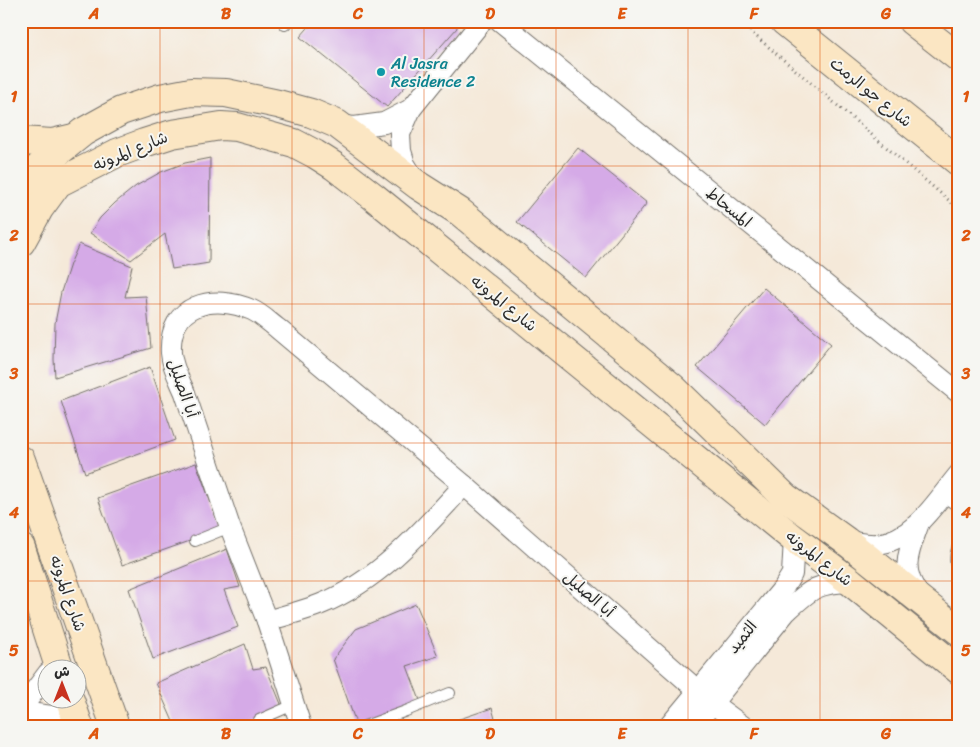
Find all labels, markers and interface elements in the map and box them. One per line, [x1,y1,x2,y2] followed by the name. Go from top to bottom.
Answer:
[88,0,99,28] text: A
[221,0,232,28] text: B
[352,0,364,28] text: C
[485,0,495,28] text: D
[618,0,628,28] text: E
[749,0,760,28] text: F
[880,0,892,28] text: G
[390,49,475,96] place label: Al Jasra Residence 2
[823,49,919,135] street label: شارع جو الرمث
[375,66,387,78] marker: Al Jasra Residence 2
[11,82,18,111] text: 1
[963,82,970,111] text: 1
[88,123,172,179] street label: شارع المرونه
[699,179,759,235] street label: المسحاط
[8,221,19,250] text: 2
[960,221,971,250] text: 2
[464,267,544,339] street label: شارع المرونه
[159,354,207,422] street label: أبا الصليل
[9,359,19,388] text: 3
[961,359,971,388] text: 3
[8,498,19,527] text: 4
[960,498,971,527] text: 4
[779,522,859,594] street label: شارع المرونه
[41,551,95,635] street label: شارع المرونه
[556,563,622,625] street label: أبا الصليل
[719,614,765,660] street label: الثميد
[9,636,19,665] text: 5
[961,636,971,665] text: 5
[54,659,70,684] text: ش
[38,660,88,710] north arrow
[88,719,99,747] text: A
[221,719,232,747] text: B
[352,719,364,747] text: C
[485,719,495,747] text: D
[618,719,628,747] text: E
[749,719,760,747] text: F
[880,719,892,747] text: G

